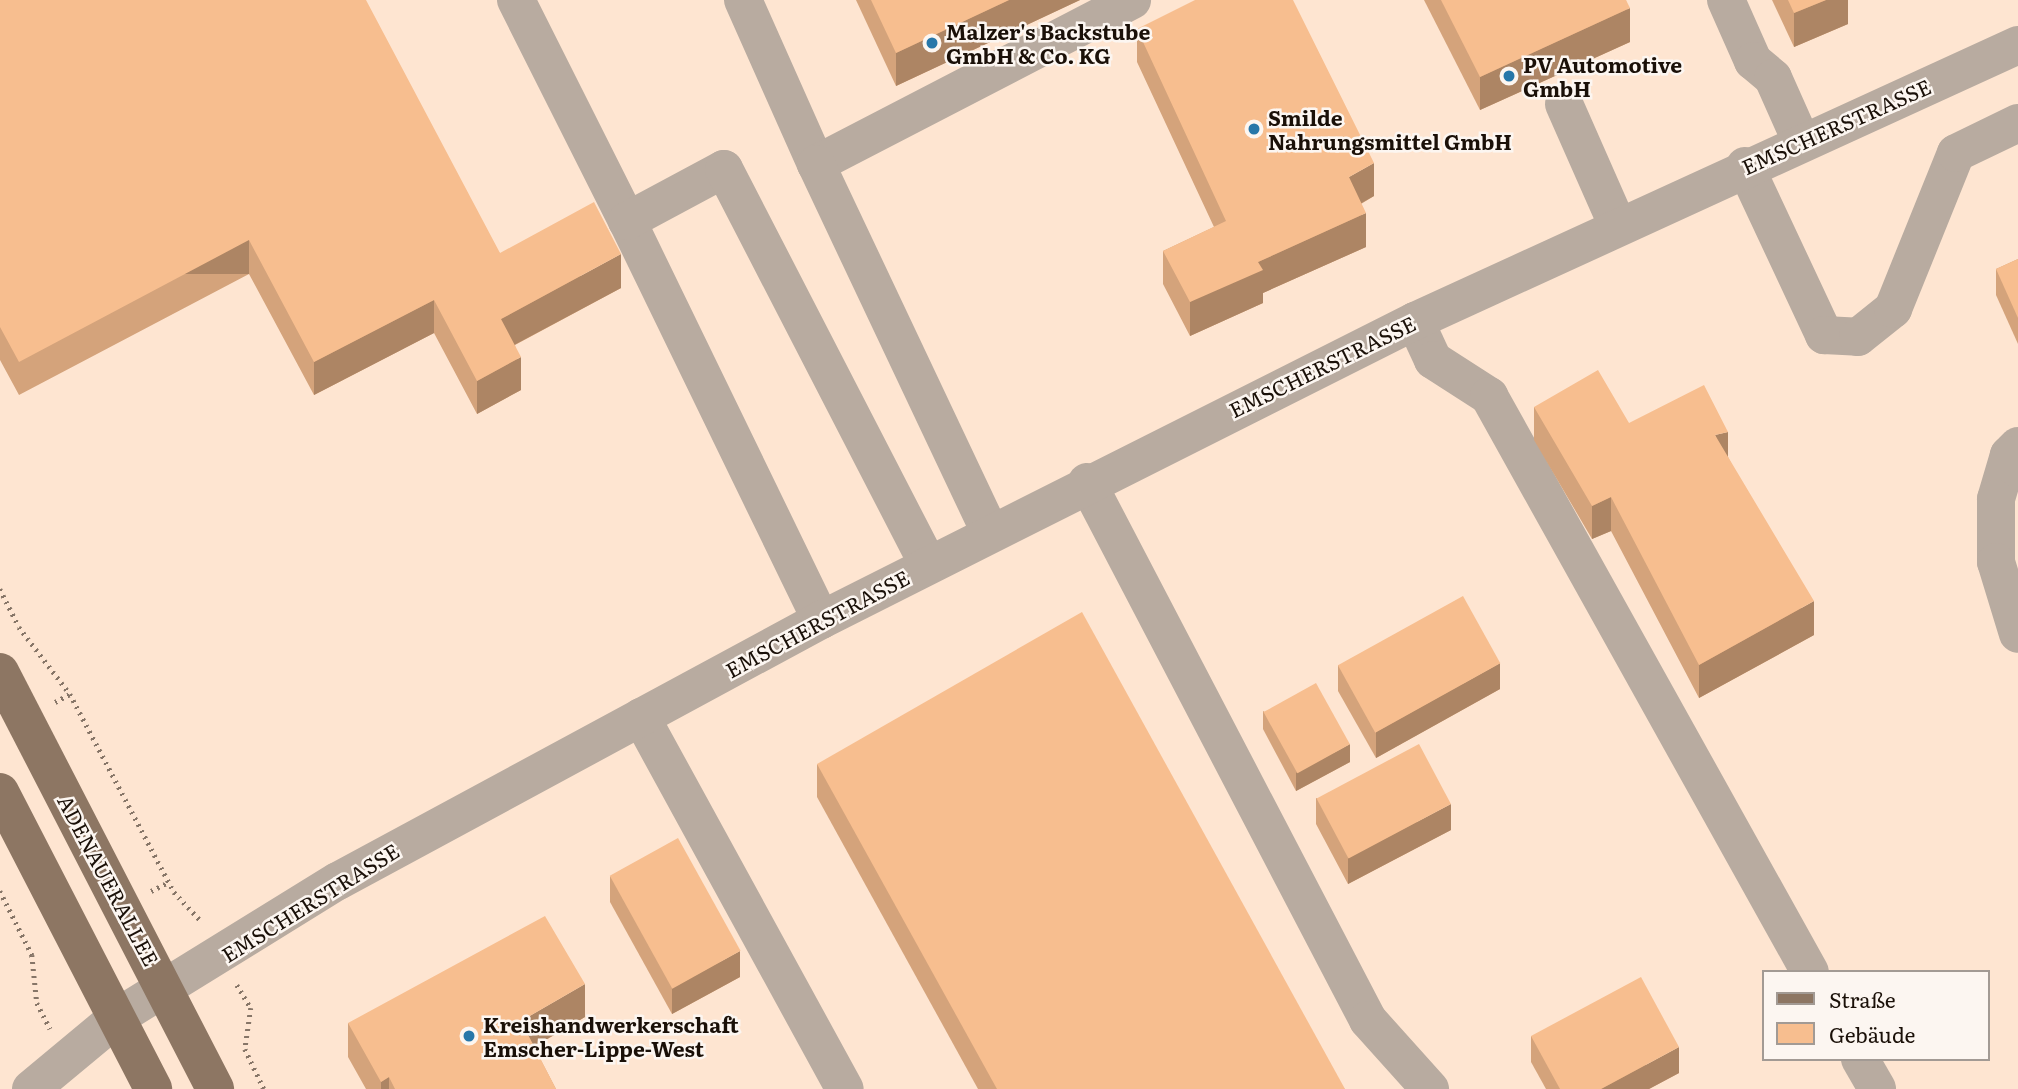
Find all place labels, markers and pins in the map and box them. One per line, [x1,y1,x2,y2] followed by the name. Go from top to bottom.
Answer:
[946,18,1150,68] place label: Malzer's Backstube GmbH & Co. KG
[924,35,940,51] marker: Malzer's Backstube GmbH & Co. KG
[1523,51,1682,101] place label: PV Automotive GmbH
[1501,68,1517,84] marker: PV Automotive GmbH
[1268,104,1512,154] place label: Smilde Nahrungsmittel GmbH
[1246,121,1262,137] marker: Smilde Nahrungsmittel GmbH
[483,1011,739,1061] place label: Kreishandwerkerschaft Emscher-Lippe-West
[461,1028,477,1044] marker: Kreishandwerkerschaft Emscher-Lippe-West

